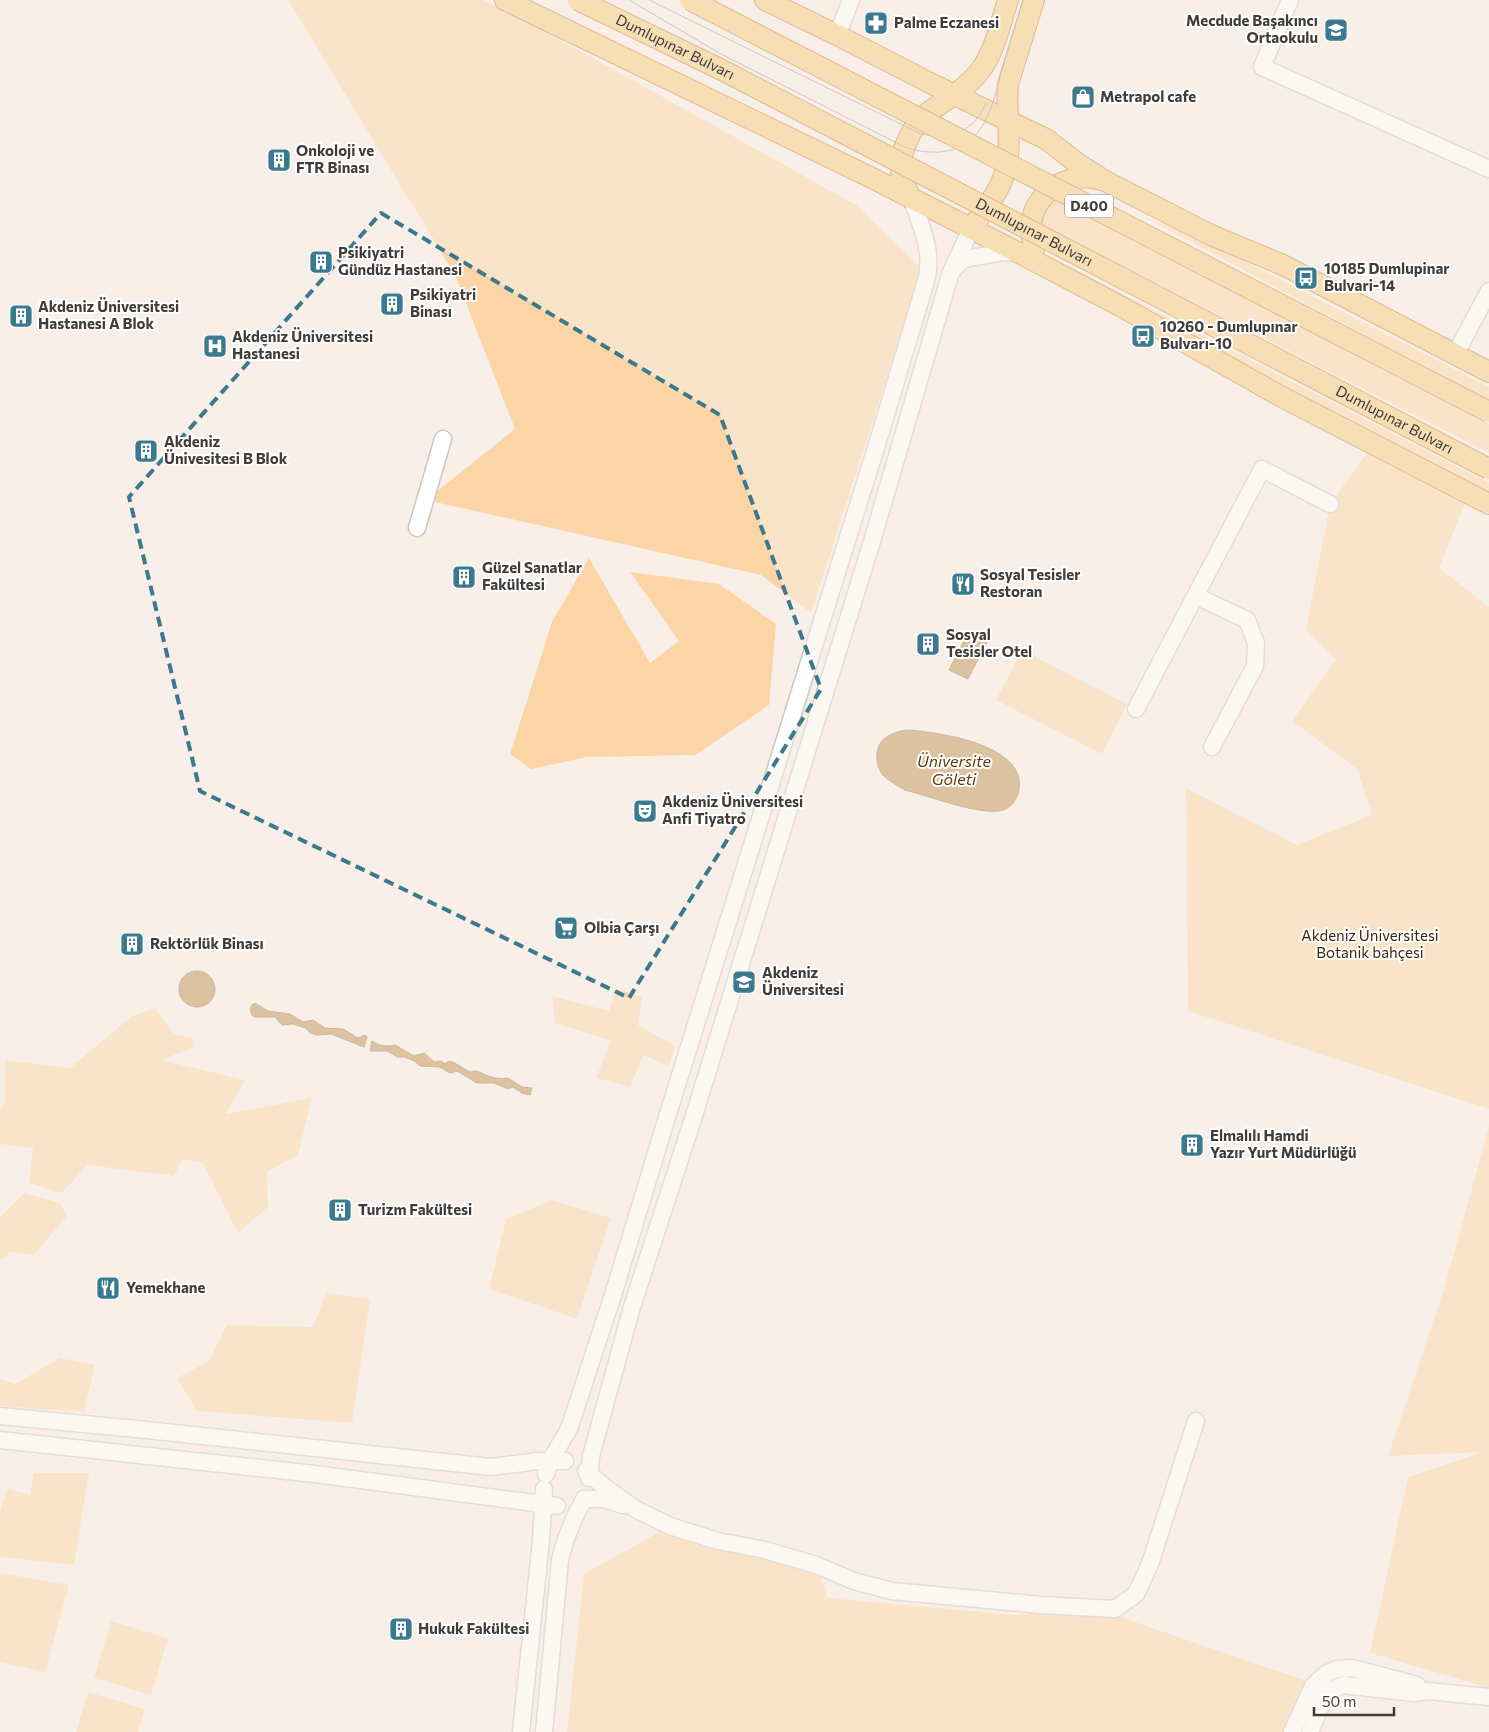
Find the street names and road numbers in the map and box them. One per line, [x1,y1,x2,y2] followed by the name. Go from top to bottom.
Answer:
[613,10,738,83] street label: Dumlupınar Bulvarı
[973,194,1096,269] street label: Dumlupınar Bulvarı
[1065,195,1113,218] road number: D400
[1333,381,1457,457] street label: Dumlupınar Bulvarı

